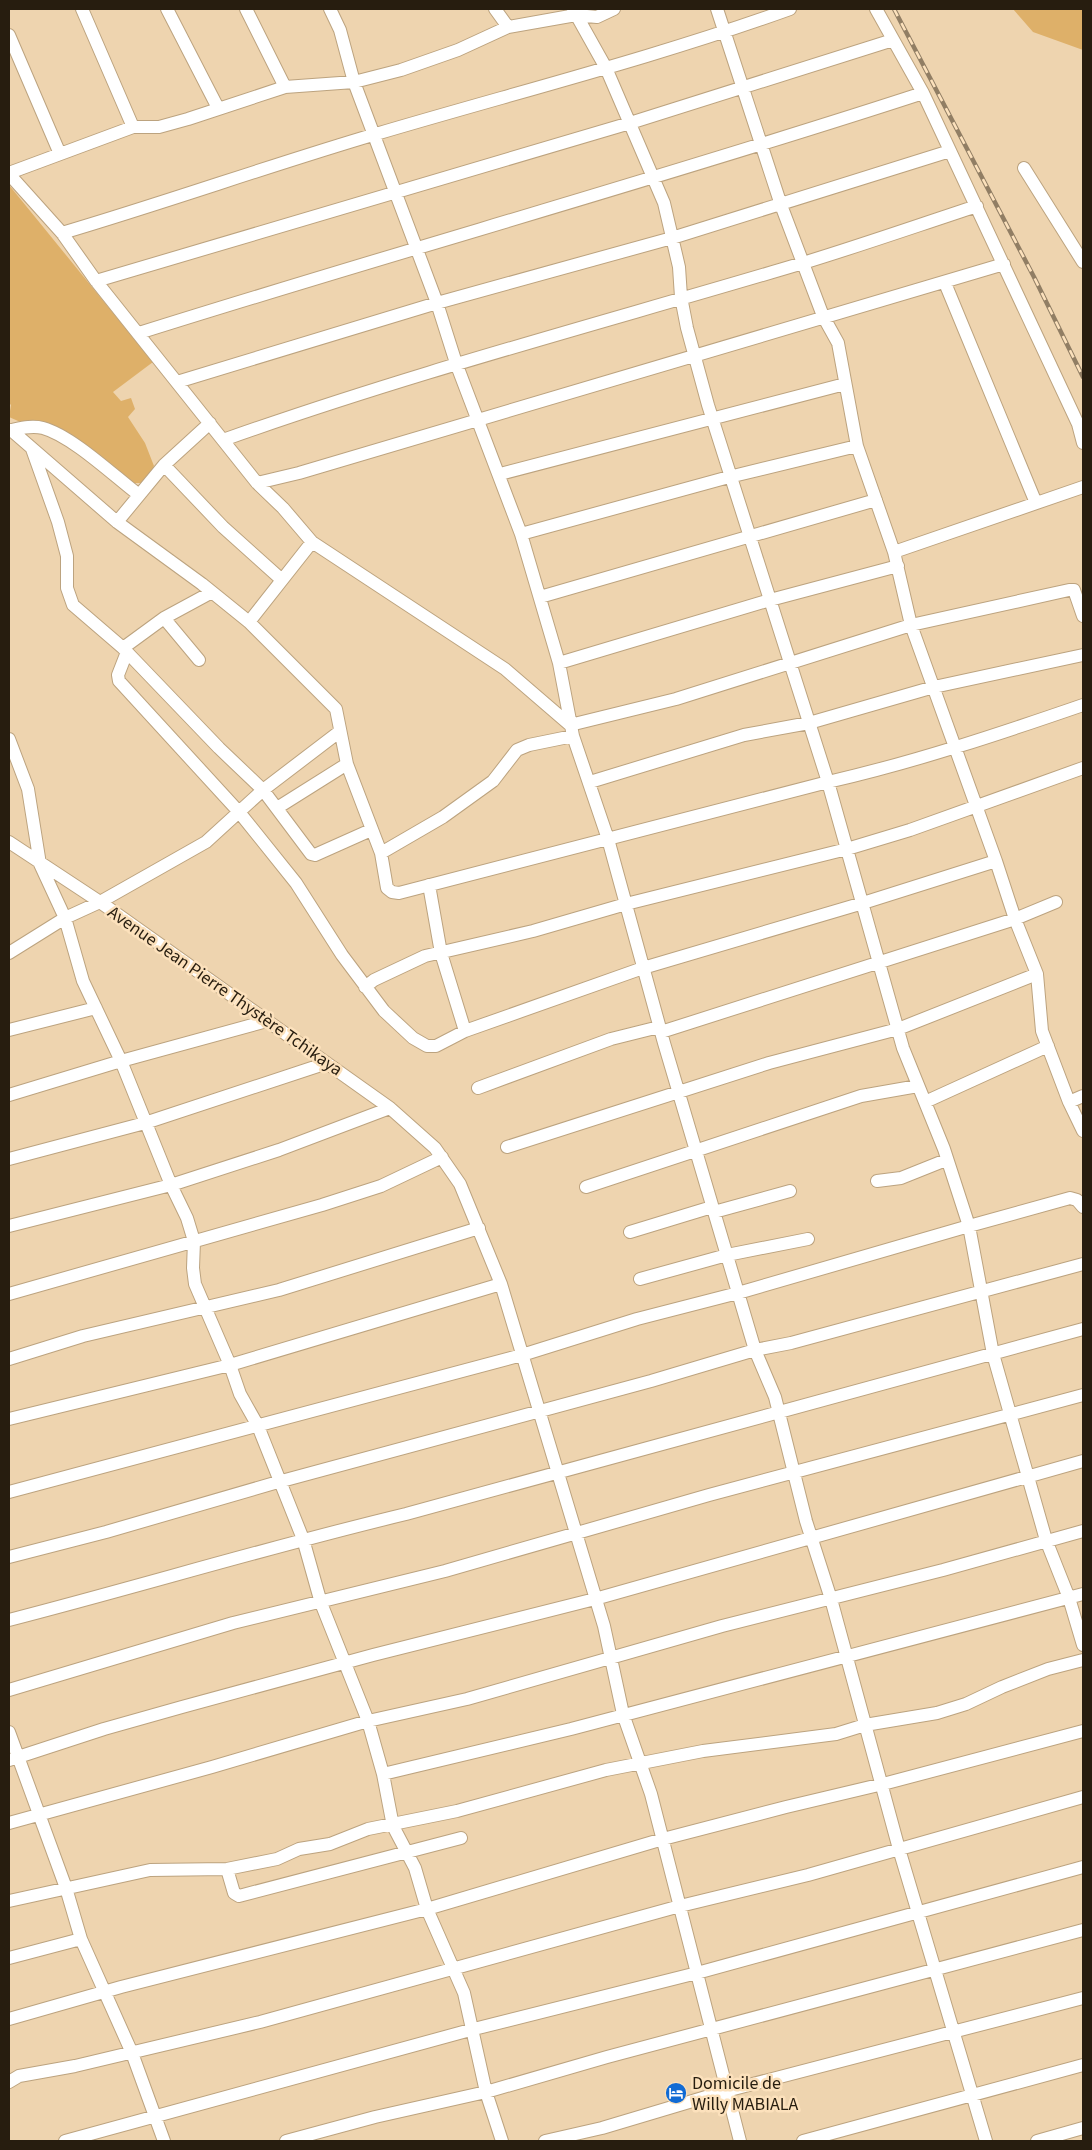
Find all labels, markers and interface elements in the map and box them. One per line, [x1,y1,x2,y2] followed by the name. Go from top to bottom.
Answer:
[103,900,347,1082] street label: Avenue Jean Pierre Thystère Tchikaya
[692,2071,799,2117] place label: Domicile de Willy MABIALA
[664,2081,688,2105] hotel icon: Domicile de Willy MABIALA

